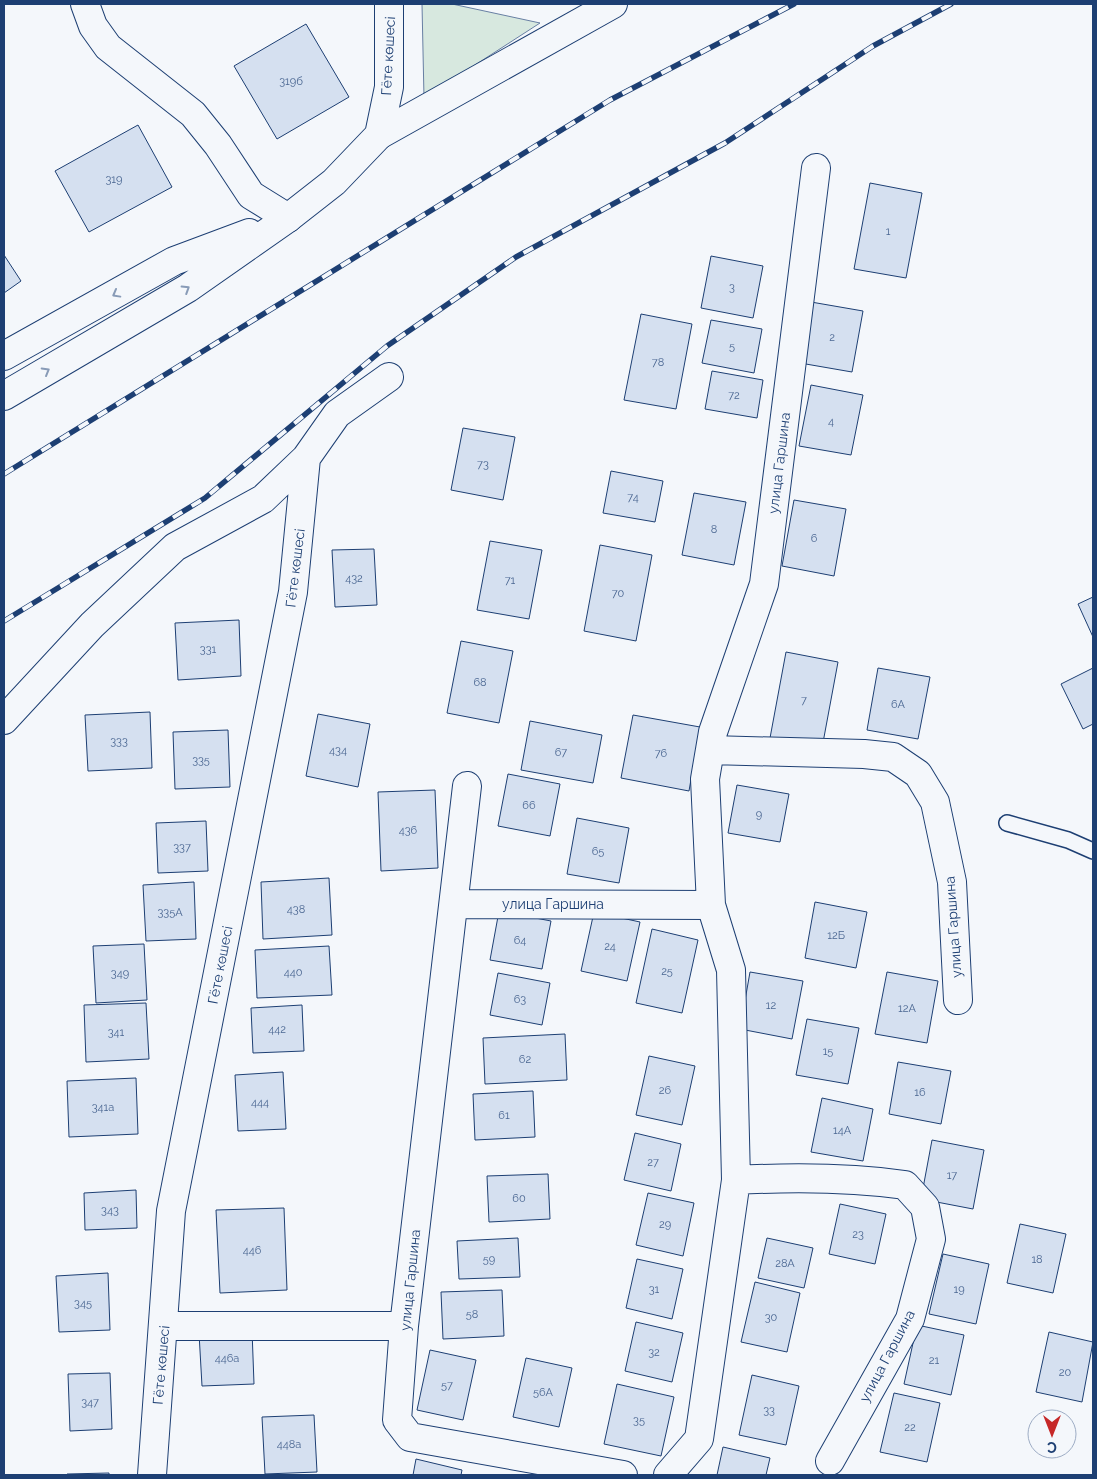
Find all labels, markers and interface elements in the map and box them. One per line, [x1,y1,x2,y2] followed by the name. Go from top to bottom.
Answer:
[378,16,398,96] street label: Гёте көшесі
[279,75,303,88] house number: 319б
[105,173,123,186] house number: 319
[886,225,891,238] house number: 1
[729,281,735,294] house number: 3
[180,285,189,295] one-way arrow
[112,287,121,297] one-way arrow
[829,331,835,344] house number: 2
[729,340,735,353] house number: 5
[652,356,664,369] house number: 78
[40,368,49,378] one-way arrow
[728,389,740,402] house number: 72
[765,411,793,515] street label: улица Гаршина
[828,415,834,428] house number: 4
[477,458,489,471] house number: 73
[627,491,639,504] house number: 74
[711,523,717,536] house number: 8
[282,528,308,608] street label: Гёте көшесі
[811,532,818,545] house number: 6
[345,572,363,585] house number: 432
[505,574,516,587] house number: 71
[612,587,625,600] house number: 70
[200,643,217,656] house number: 331
[473,676,487,689] house number: 68
[801,694,807,707] house number: 7
[891,698,906,711] house number: 6А
[110,735,128,748] house number: 333
[329,744,347,757] house number: 434
[555,746,567,759] house number: 67
[655,747,668,760] house number: 76
[192,754,210,767] house number: 335
[522,799,536,812] house number: 66
[756,808,762,821] house number: 9
[399,824,418,837] house number: 436
[173,841,191,854] house number: 337
[592,845,604,858] house number: 65
[941,876,965,978] street label: улица Гаршина
[502,896,604,912] street label: улица Гаршина
[287,903,305,916] house number: 438
[157,906,183,919] house number: 335А
[205,925,235,1005] street label: Гёте көшесі
[827,929,845,942] house number: 12Б
[514,934,526,947] house number: 64
[604,940,616,953] house number: 24
[661,965,673,978] house number: 25
[284,966,303,979] house number: 440
[111,967,129,980] house number: 349
[514,993,526,1006] house number: 63
[766,999,776,1012] house number: 12
[898,1002,917,1015] house number: 12А
[268,1023,286,1036] house number: 442
[108,1026,125,1039] house number: 341
[823,1045,833,1058] house number: 15
[519,1053,531,1066] house number: 62
[659,1084,672,1097] house number: 26
[914,1086,926,1099] house number: 16
[251,1096,269,1109] house number: 444
[92,1101,114,1114] house number: 341а
[498,1109,510,1122] house number: 61
[833,1124,852,1137] house number: 14А
[647,1156,659,1169] house number: 27
[947,1169,957,1182] house number: 17
[512,1192,526,1205] house number: 60
[101,1204,119,1217] house number: 343
[659,1218,671,1231] house number: 29
[397,1228,423,1332] street label: улица Гаршина
[852,1228,864,1241] house number: 23
[243,1244,262,1257] house number: 446
[483,1253,495,1266] house number: 59
[1031,1253,1043,1266] house number: 18
[775,1257,795,1270] house number: 28А
[649,1283,660,1296] house number: 31
[953,1283,965,1296] house number: 19
[74,1297,92,1310] house number: 345
[856,1307,918,1405] street label: улица Гаршина
[466,1308,478,1321] house number: 58
[765,1311,778,1324] house number: 30
[150,1325,172,1405] street label: Гёте көшесі
[648,1346,660,1359] house number: 32
[215,1352,239,1365] house number: 446а
[929,1354,940,1367] house number: 21
[1059,1366,1071,1379] house number: 20
[441,1379,453,1392] house number: 57
[533,1386,554,1399] house number: 56А
[81,1396,99,1409] house number: 347
[763,1404,775,1417] house number: 33
[1027,1409,1077,1459] north arrow
[633,1414,645,1427] house number: 35
[904,1421,916,1434] house number: 22
[277,1438,301,1451] house number: 448а
[1047,1439,1057,1455] text: С

